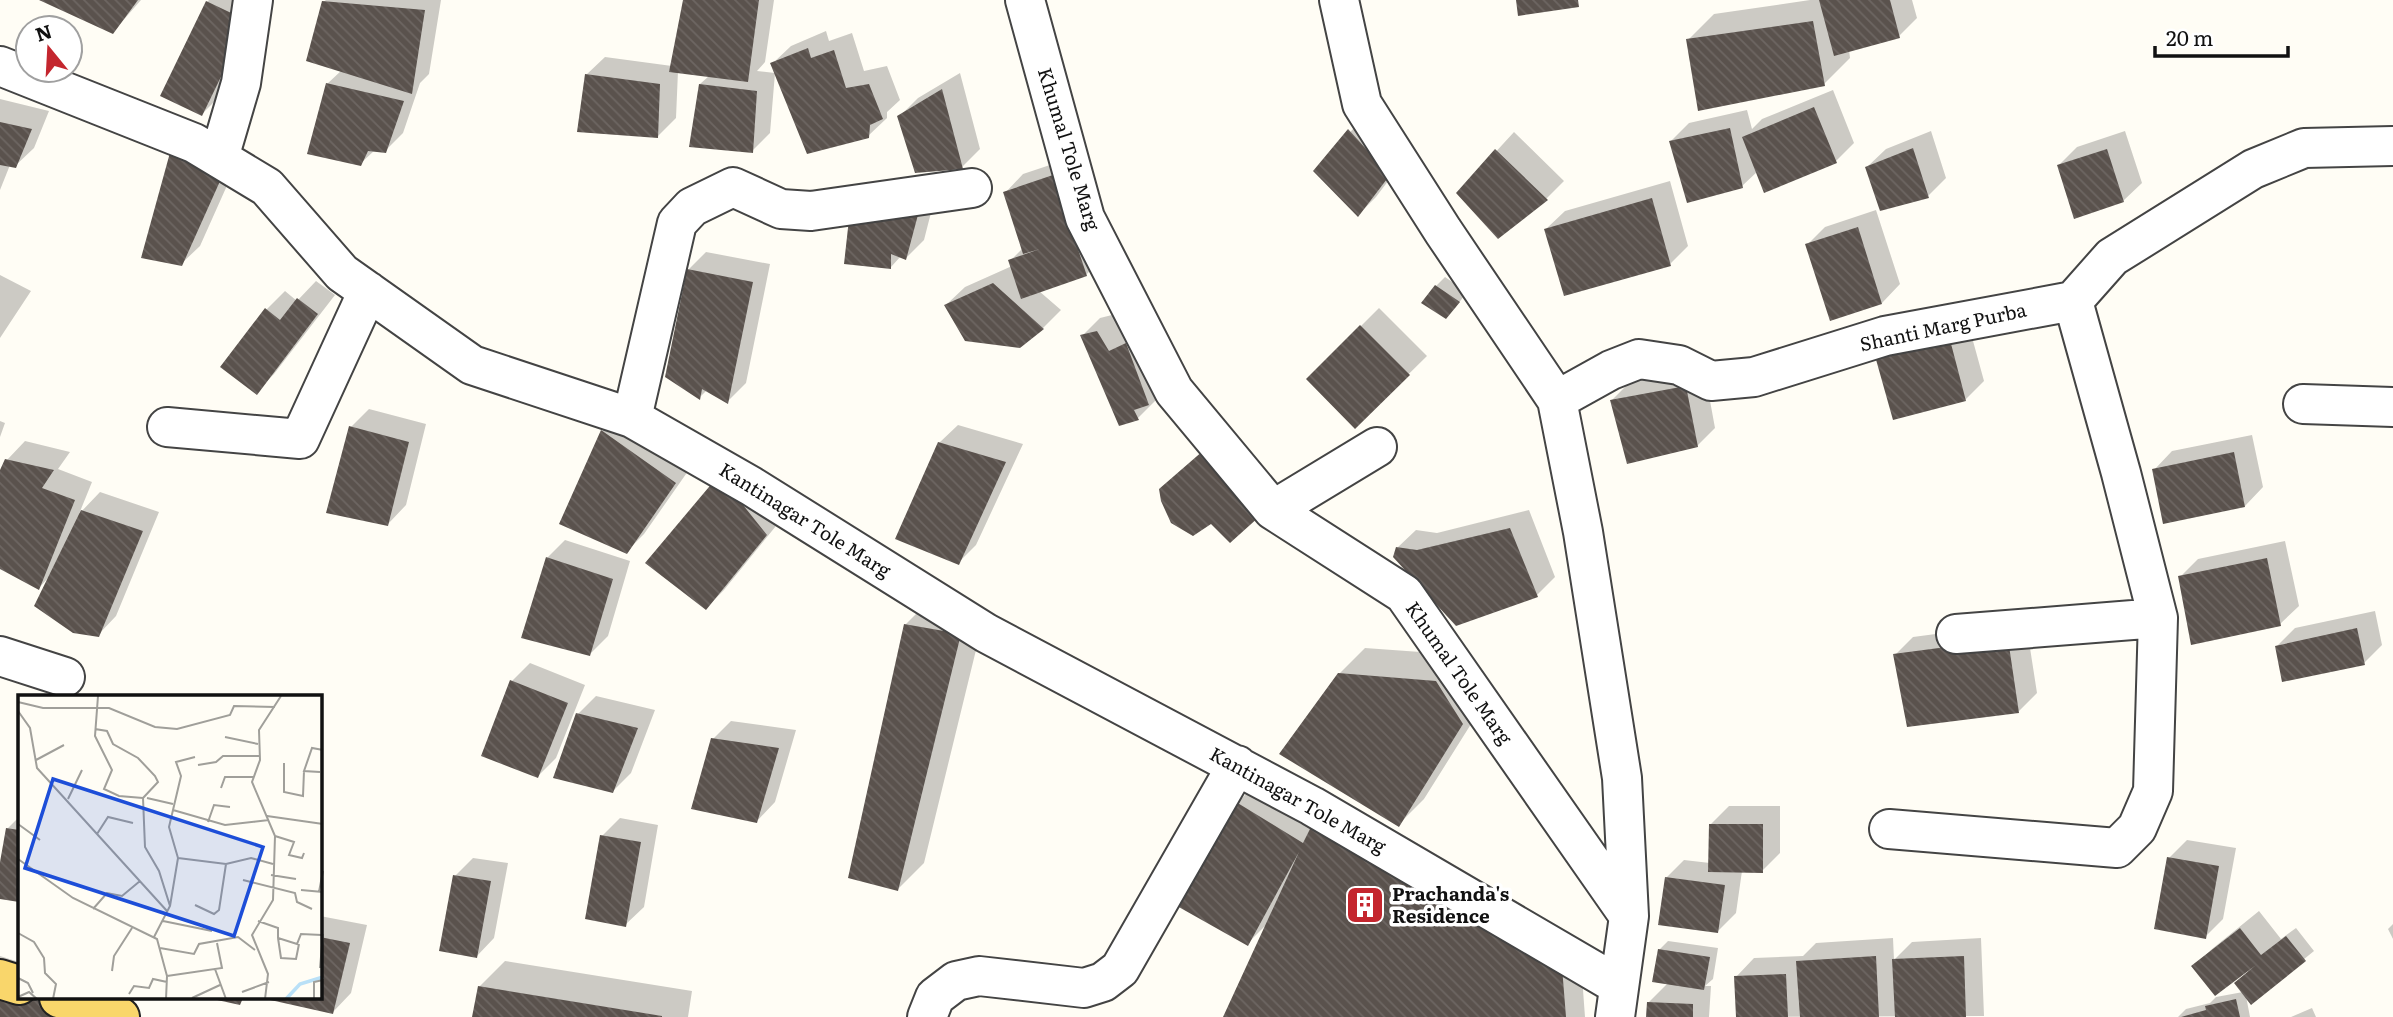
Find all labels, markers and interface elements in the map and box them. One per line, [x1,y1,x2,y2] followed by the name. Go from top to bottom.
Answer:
[14,14,84,84] north arrow
[2155,14,2288,58] scale bar
[32,16,55,48] text: N
[2166,21,2213,52] text: 20 m
[1032,64,1108,234] street label: Khumal Tole Marg
[1857,295,2029,357] street label: Shanti Marg Purba
[714,455,897,584] street label: Kantinagar Tole Marg
[1400,595,1520,750] street label: Khumal Tole Marg
[18,695,322,1000] inset map
[1205,739,1392,860] street label: Kantinagar Tole Marg
[1392,879,1509,929] place label: Prachanda's Residence
[1344,884,1386,926] building icon: Prachanda's Residence

